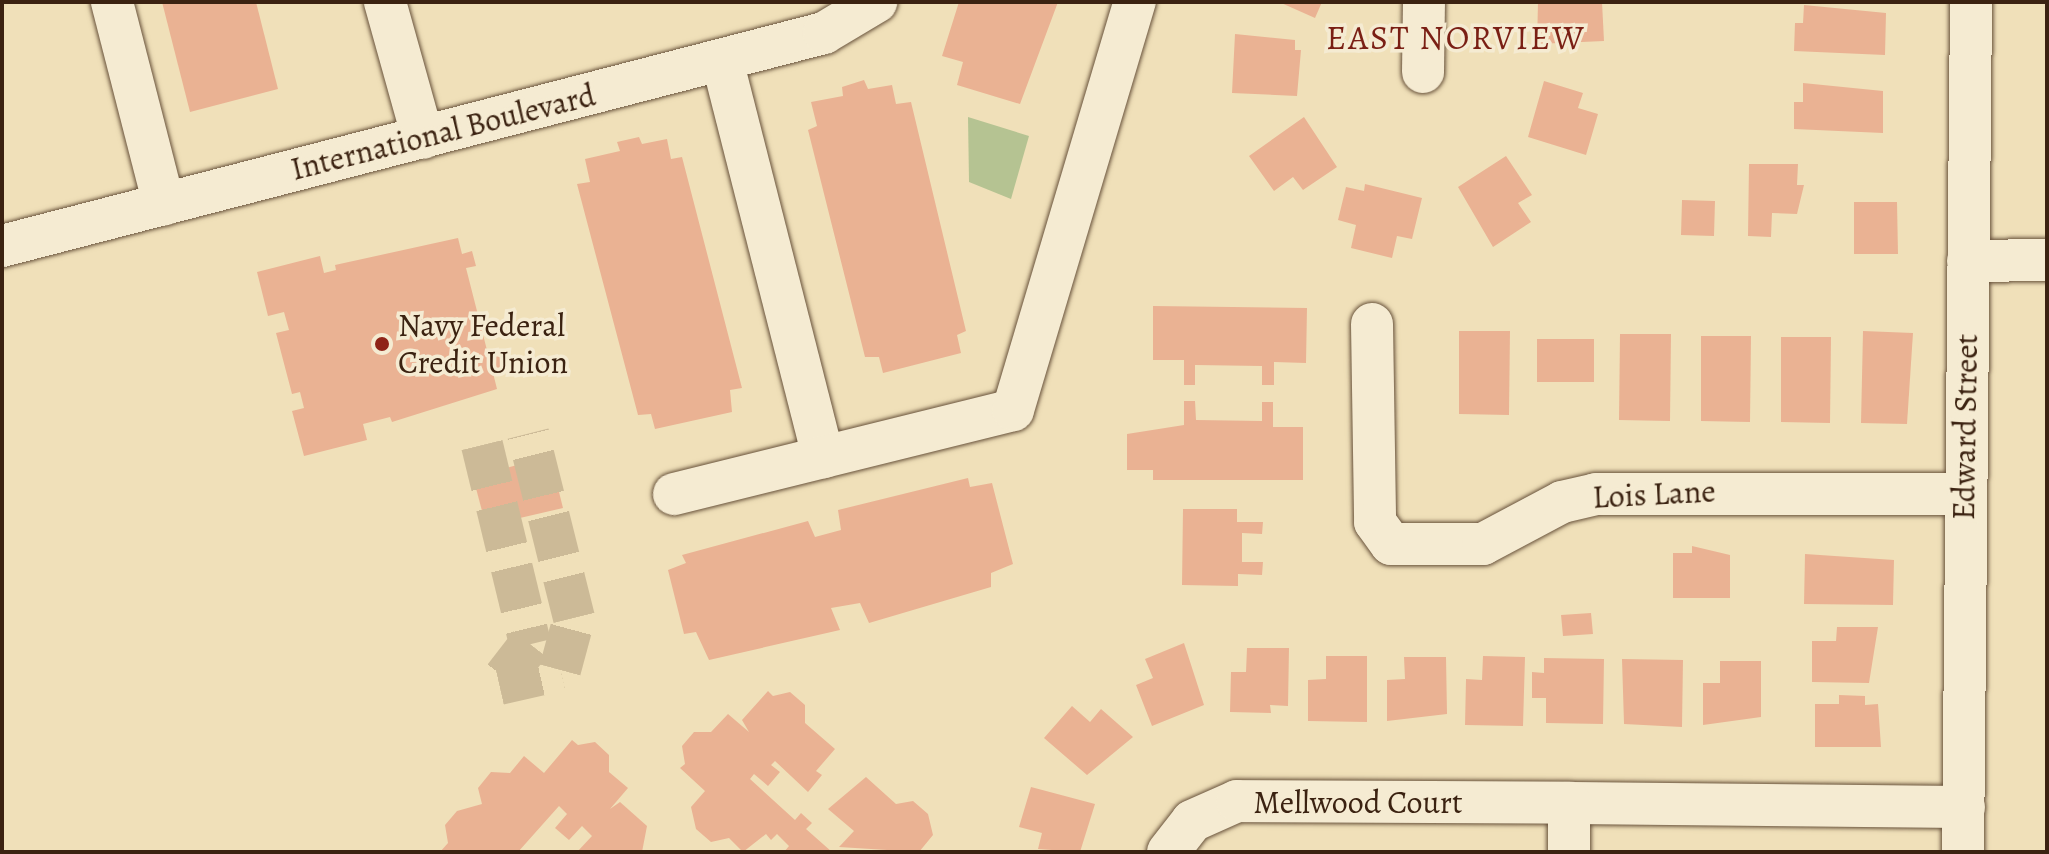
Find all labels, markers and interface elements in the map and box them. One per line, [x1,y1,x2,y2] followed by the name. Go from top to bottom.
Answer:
[1326,18,1586,58] district label: EAST NORVIEW
[287,76,599,188] street label: International Boulevard
[398,307,568,382] place label: Navy Federal Credit Union
[1944,333,1986,521] street label: Edward Street
[373,335,391,353] marker: Navy Federal Credit Union
[1591,472,1717,516] street label: Lois Lane
[1253,783,1463,821] street label: Mellwood Court

